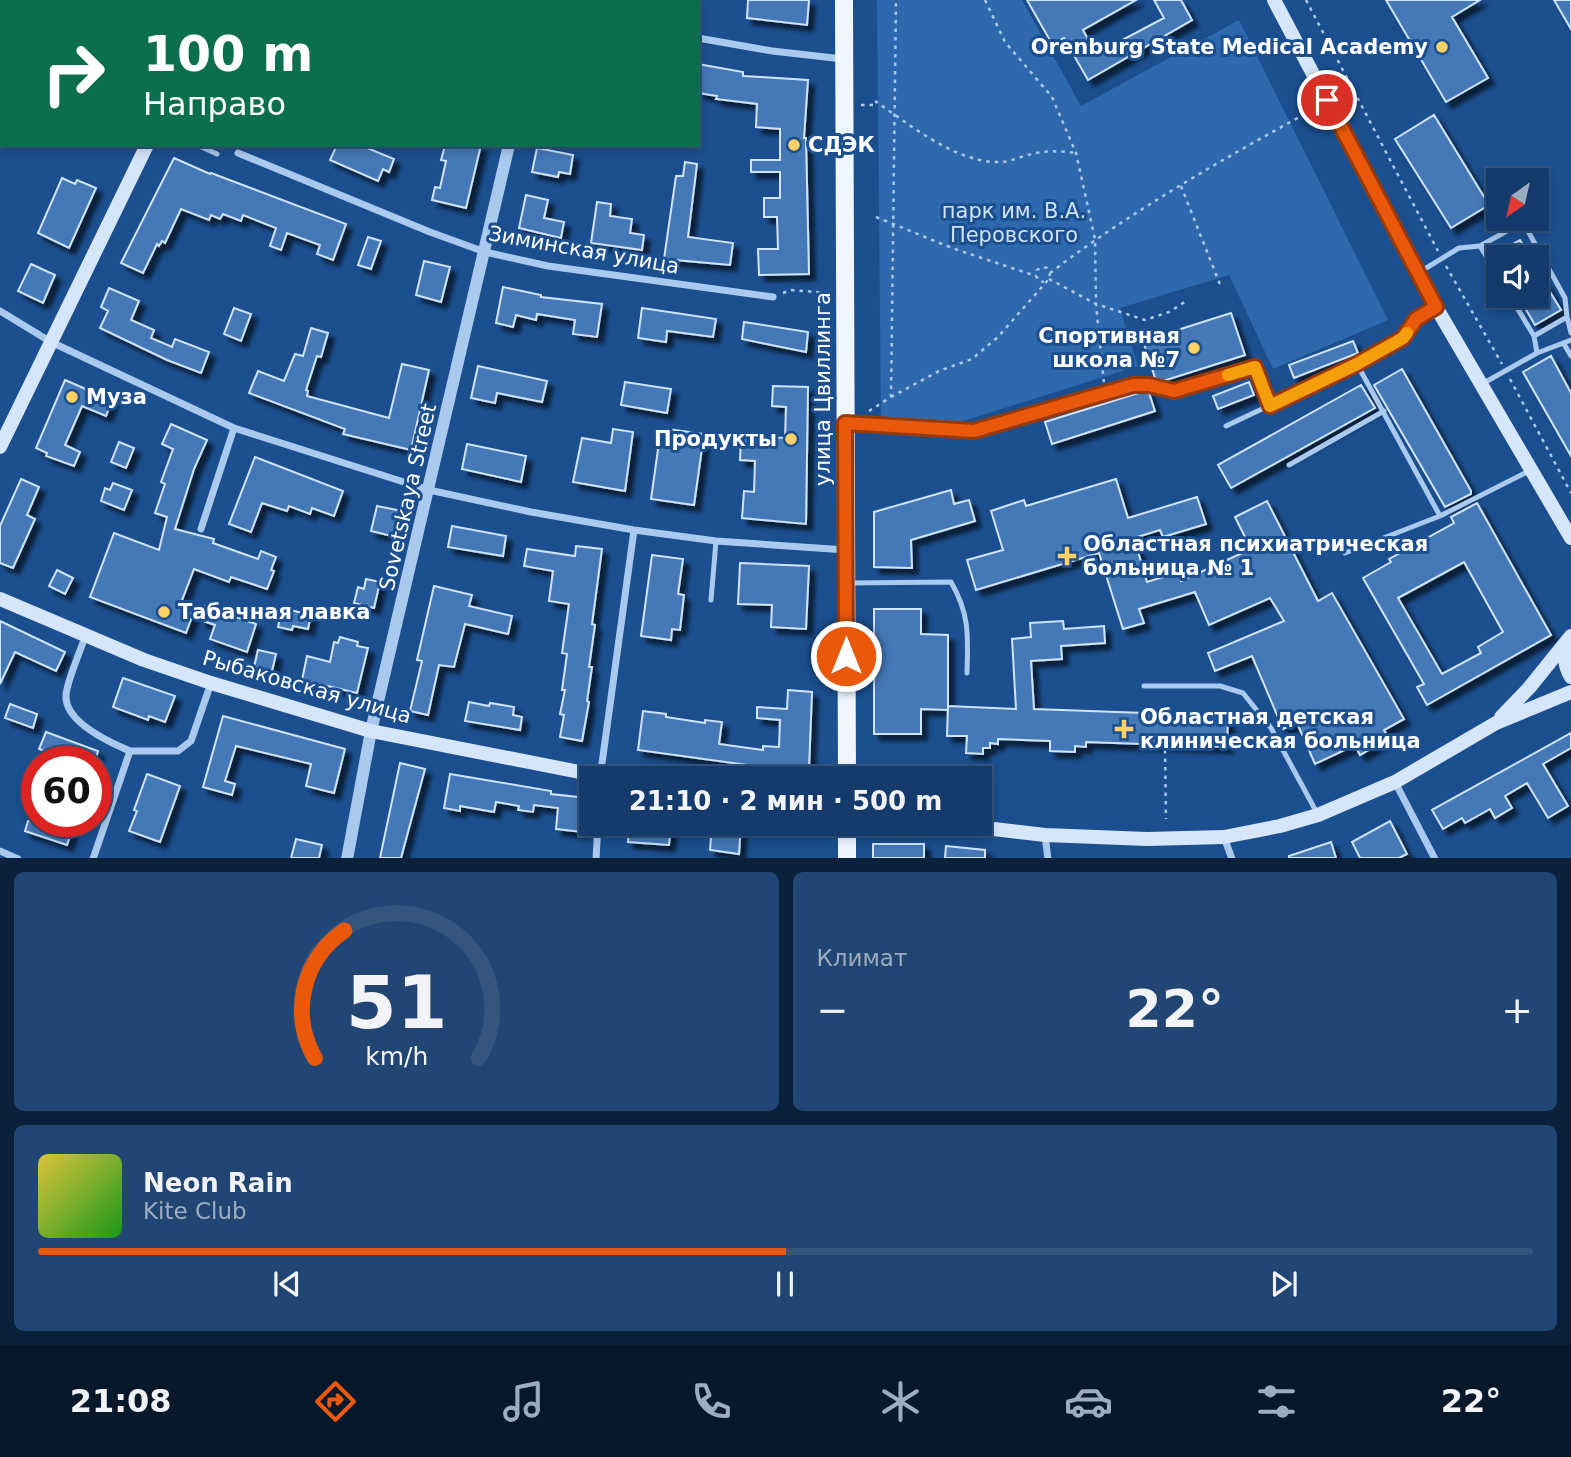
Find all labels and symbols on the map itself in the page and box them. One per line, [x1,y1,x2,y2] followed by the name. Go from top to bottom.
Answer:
[1031,35,1428,59] place label: Orenburg State Medical Academy
[1434,39,1450,55] marker: Orenburg State Medical Academy
[1297,70,1357,130] pin
[808,133,875,157] place label: СДЭК
[786,137,802,153] marker: СДЭК
[1486,168,1549,231] north arrow
[942,199,1086,247] park label: парк им. В.А. Перовского
[487,221,681,279] street label: Зиминская улица
[811,292,835,486] street label: улица Цвиллинга
[1038,324,1180,372] place label: Спортивная школа №7
[1186,340,1202,356] marker: Спортивная школа №7
[86,385,147,409] place label: Муза
[64,389,80,405] marker: Муза
[375,401,441,593] street label: Sovetskaya Street
[654,427,777,451] place label: Продукты
[783,431,799,447] marker: Продукты
[1083,532,1428,580] place label: Областная психиатрическая больница № 1
[1057,546,1077,566] marker: Областная психиатрическая больница № 1
[178,600,371,624] place label: Табачная лавка
[156,604,172,620] marker: Табачная лавка
[809,619,883,693] position arrow
[200,646,414,728] street label: Рыбаковская улица
[1140,705,1421,753] place label: Областная детская клиническая больница
[1114,719,1134,739] marker: Областная детская клиническая больница
[21,746,112,837] speed limit sign: 60

